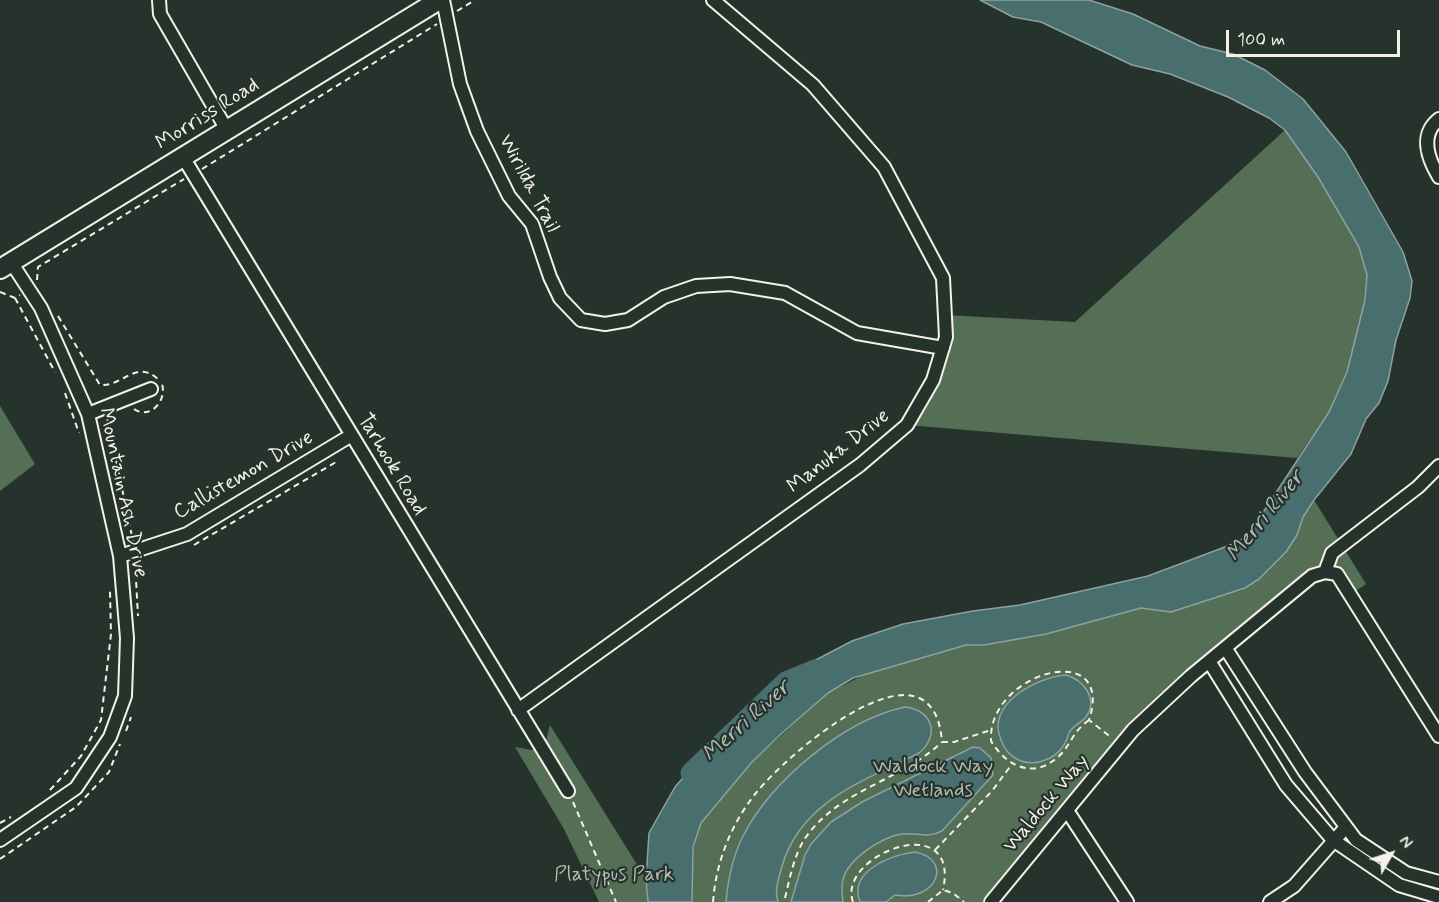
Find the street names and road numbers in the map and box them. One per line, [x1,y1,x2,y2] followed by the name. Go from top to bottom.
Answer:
[152,73,264,157] street label: Morriss Road
[492,131,564,237] street label: Wirilda Trail
[783,404,895,500] street label: Manuka Drive
[92,406,152,580] street label: Mountain Ash Drive
[351,409,431,521] street label: Tarhook Road
[170,426,318,526] street label: Callistemon Drive
[999,750,1095,858] street label: Waldock Way

